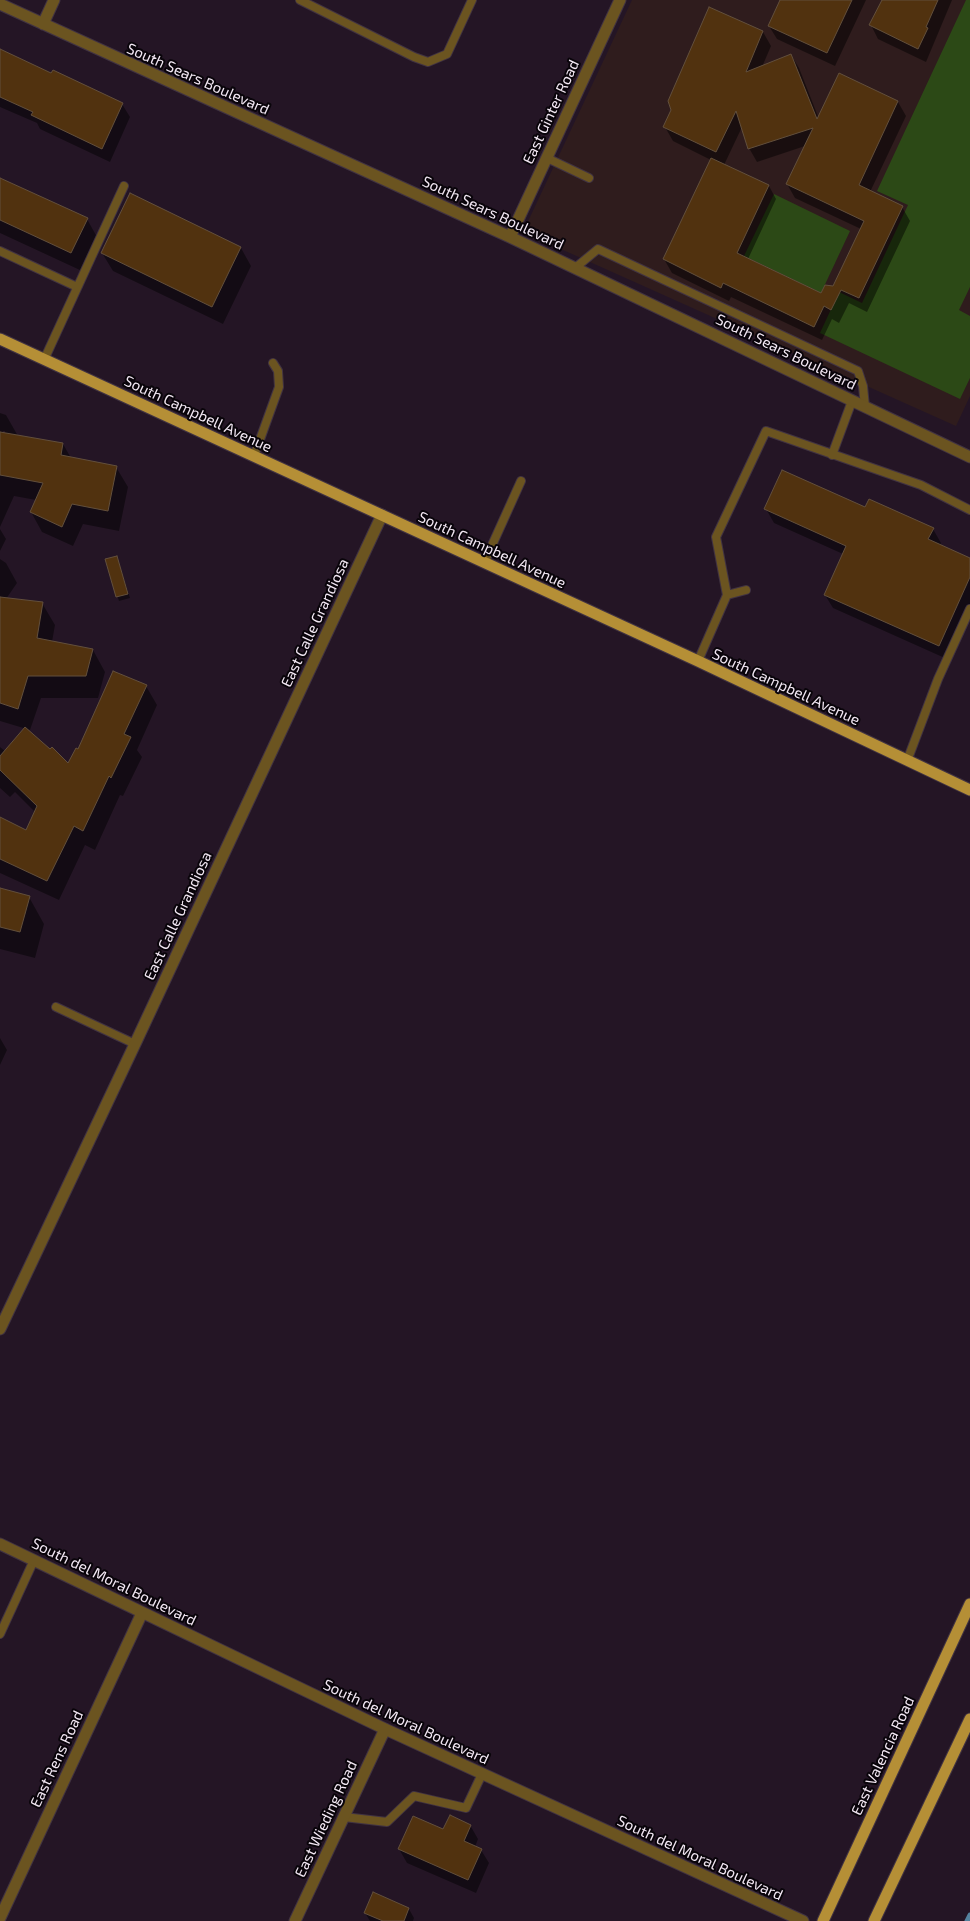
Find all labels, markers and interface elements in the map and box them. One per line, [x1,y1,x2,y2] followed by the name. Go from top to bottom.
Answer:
[124,39,272,119] street label: South Sears Boulevard
[519,57,583,167] street label: East Ginter Road
[419,172,567,254] street label: South Sears Boulevard
[713,310,859,394] street label: South Sears Boulevard
[121,372,275,456] street label: South Campbell Avenue
[415,508,569,592] street label: South Campbell Avenue
[277,556,353,690] street label: East Calle Grandiosa
[709,645,863,729] street label: South Campbell Avenue
[140,849,216,983] street label: East Calle Grandiosa
[29,1534,199,1630] street label: South del Moral Boulevard
[320,1676,492,1768] street label: South del Moral Boulevard
[848,1694,918,1818] street label: East Valencia Road
[27,1708,87,1810] street label: East Rens Road
[291,1758,361,1880] street label: East Wieding Road
[614,1812,786,1904] street label: South del Moral Boulevard

